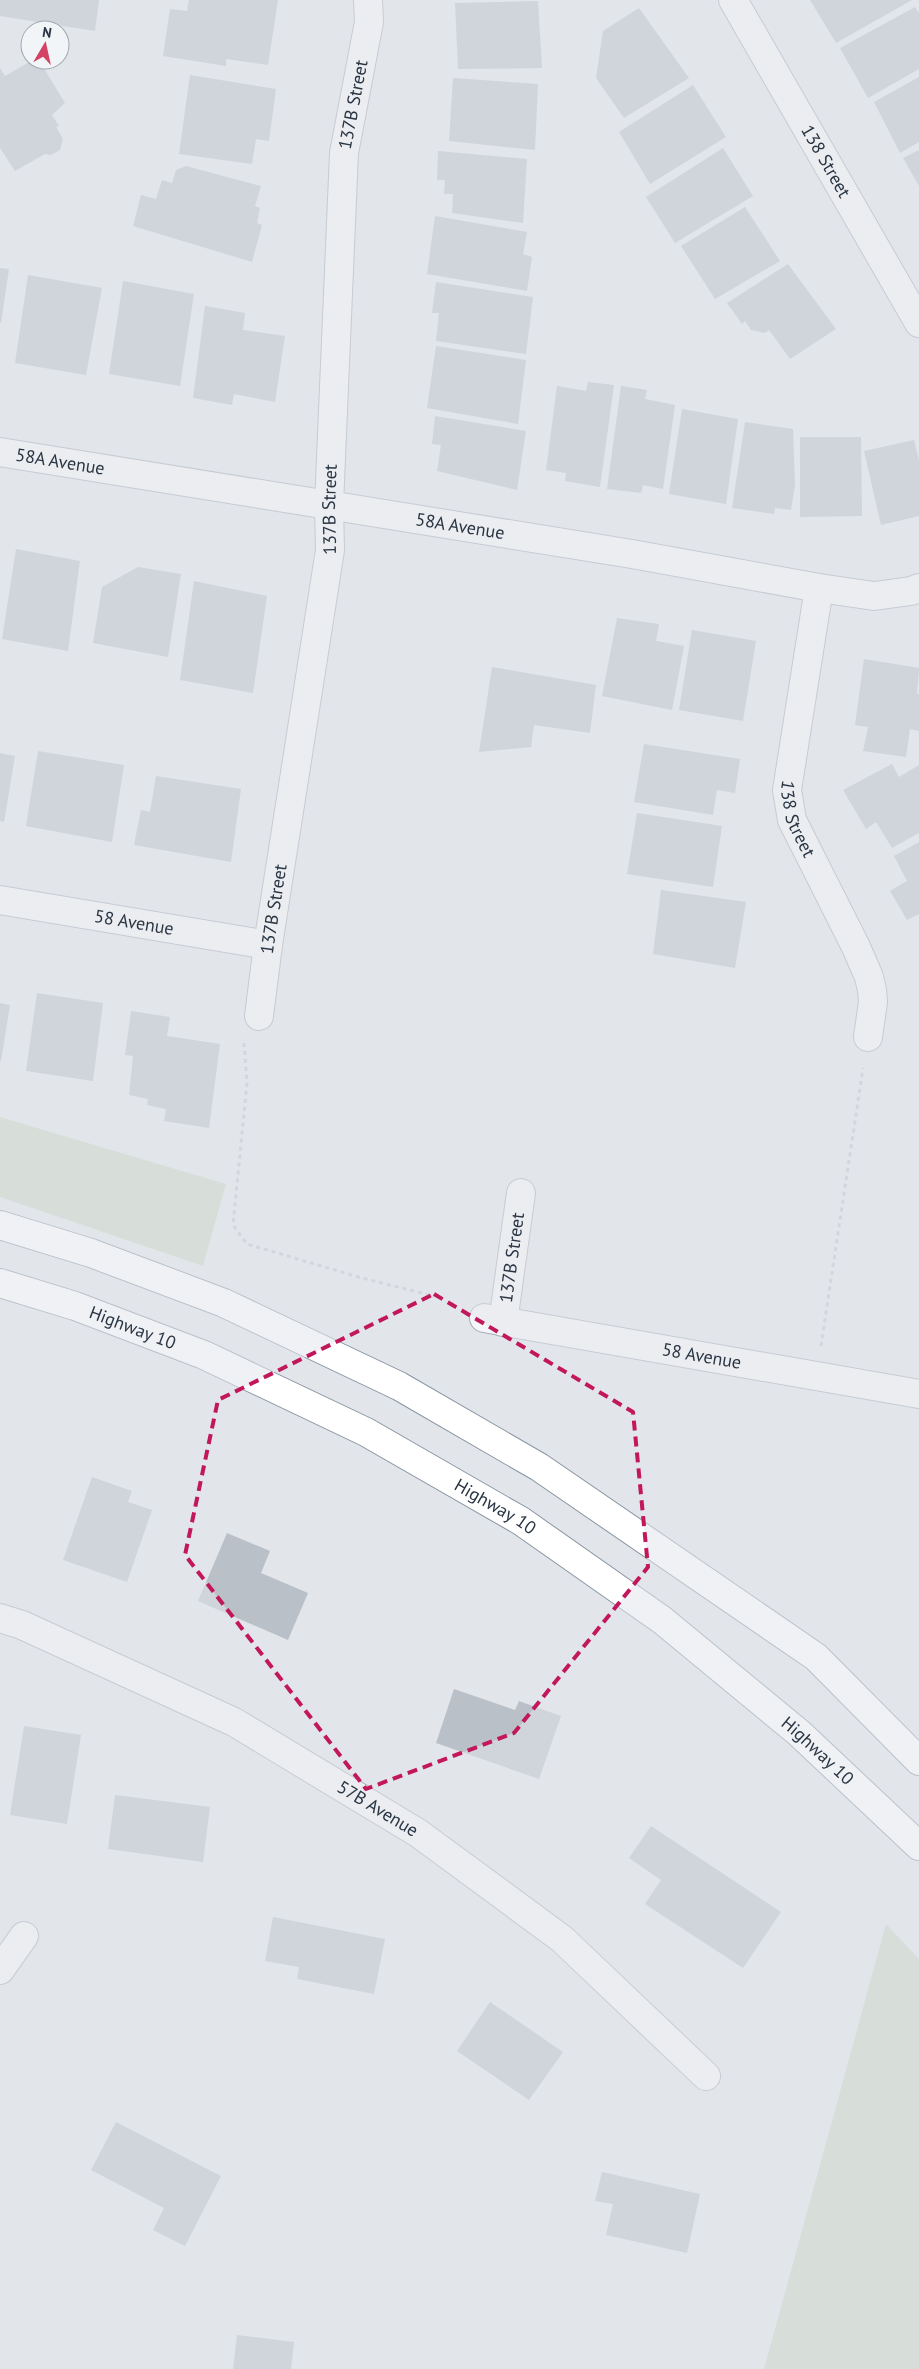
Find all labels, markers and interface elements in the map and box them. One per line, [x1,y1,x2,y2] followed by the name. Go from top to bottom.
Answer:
[20,20,70,70] north arrow
[41,23,53,42] text: N
[333,58,373,151] street label: 137B Street
[796,120,856,201] street label: 138 Street
[14,443,107,480] street label: 58A Avenue
[317,464,342,555] street label: 137B Street
[414,507,506,544] street label: 58A Avenue
[776,779,821,861] street label: 138 Street
[255,862,292,955] street label: 137B Street
[93,904,176,940] street label: 58 Avenue
[494,1211,529,1304] street label: 137B Street
[86,1301,179,1354] street label: Highway 10
[660,1337,743,1374] street label: 58 Avenue
[451,1473,541,1539] street label: Highway 10
[777,1711,859,1790] street label: Highway 10
[333,1775,423,1841] street label: 57B Avenue

